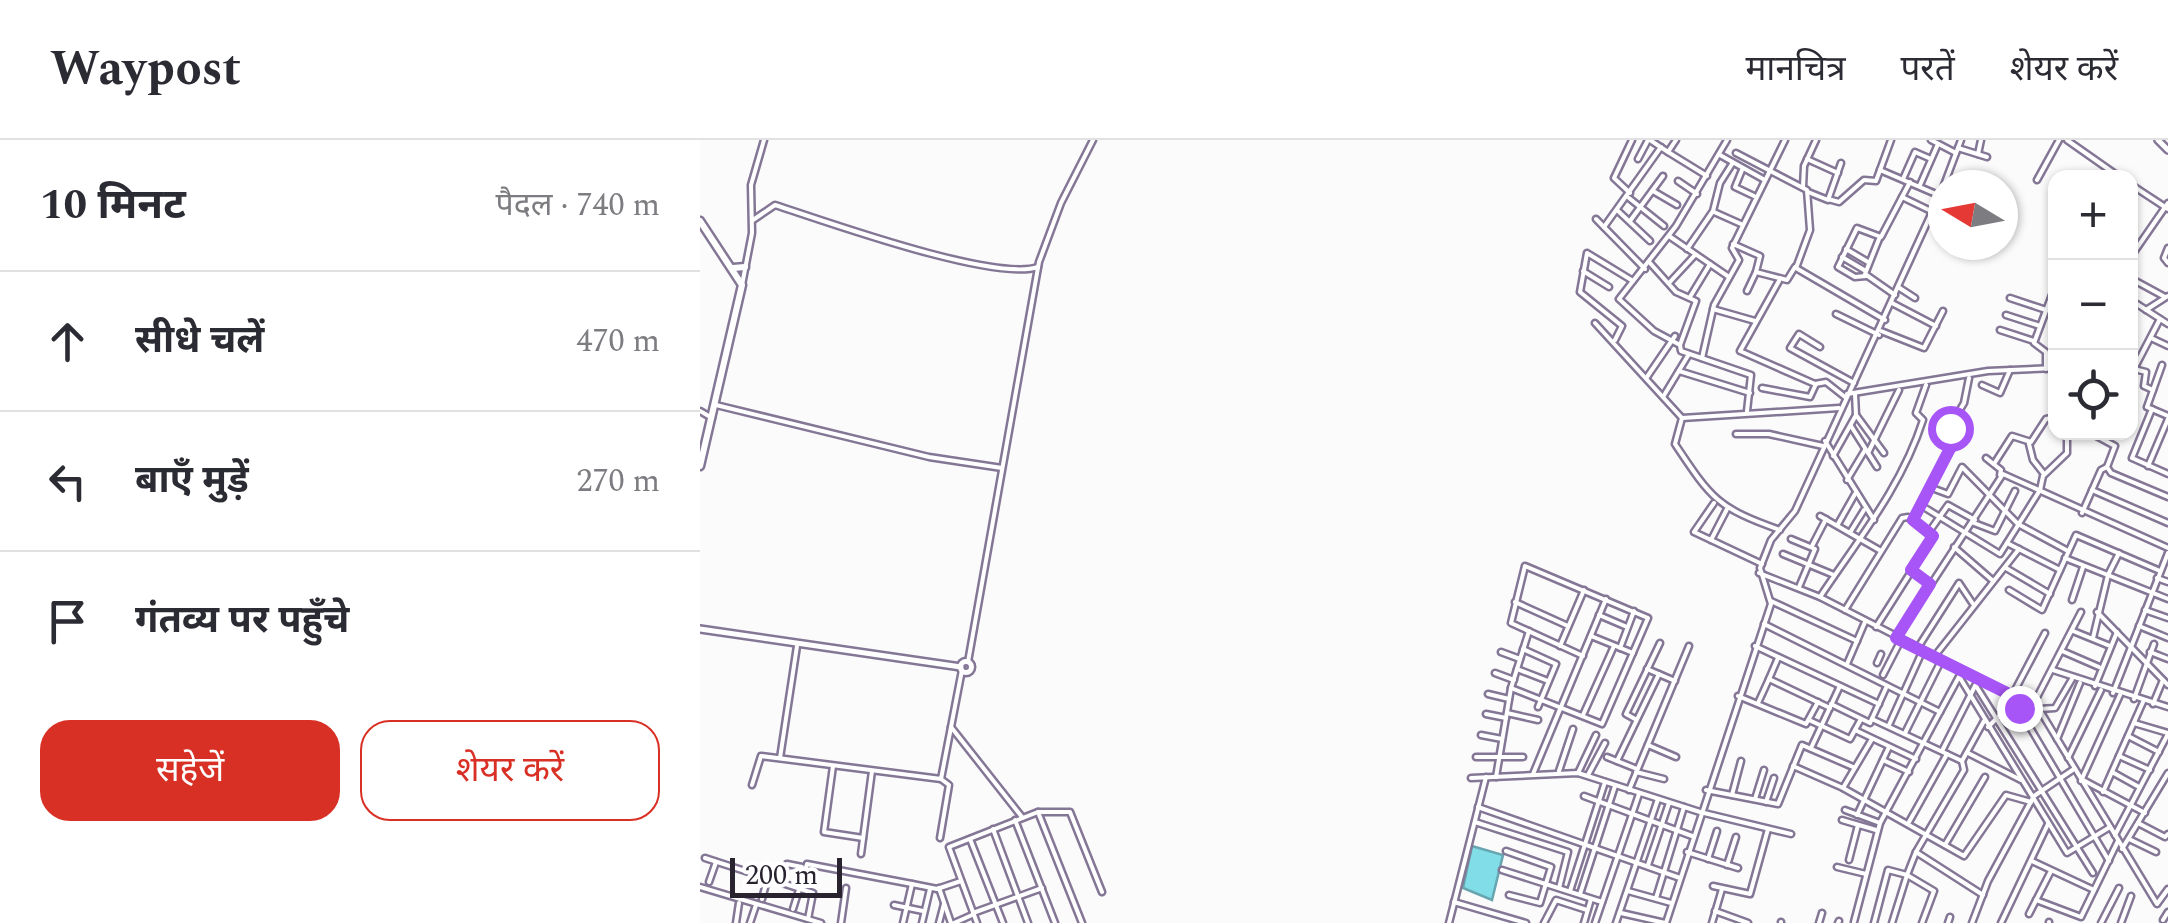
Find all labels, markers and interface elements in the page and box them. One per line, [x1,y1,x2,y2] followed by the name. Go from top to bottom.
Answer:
[50,33,241,106] text: Waypost
[1745,43,1845,96] text: मानचित्र
[1900,43,1955,96] text: परतें
[2010,43,2118,96] text: शेयर करें
[1928,170,2018,260] north arrow
[2048,170,2138,440] map controls
[2048,170,2138,260] button: +
[40,174,186,237] text: 10 मिनट
[496,181,660,230] text: पैदल · 740 m
[2048,260,2138,350] button: −
[135,312,264,370] text: सीधे चलें
[40,314,95,369] icon: ahead
[576,317,660,366] text: 470 m
[2048,350,2138,440] button: locate
[1928,406,1974,452] route start
[135,452,249,510] text: बाएँ मुड़ें
[40,454,95,509] icon: left
[576,457,660,506] text: 270 m
[135,592,349,650] text: गंतव्य पर पहुँचे
[40,594,95,649] icon: arrive
[1997,686,2043,732] route end
[40,720,340,821] button: सहेजें
[360,720,660,821] button: शेयर करें
[730,853,842,898] scale bar
[745,854,818,897] text: 200 m

